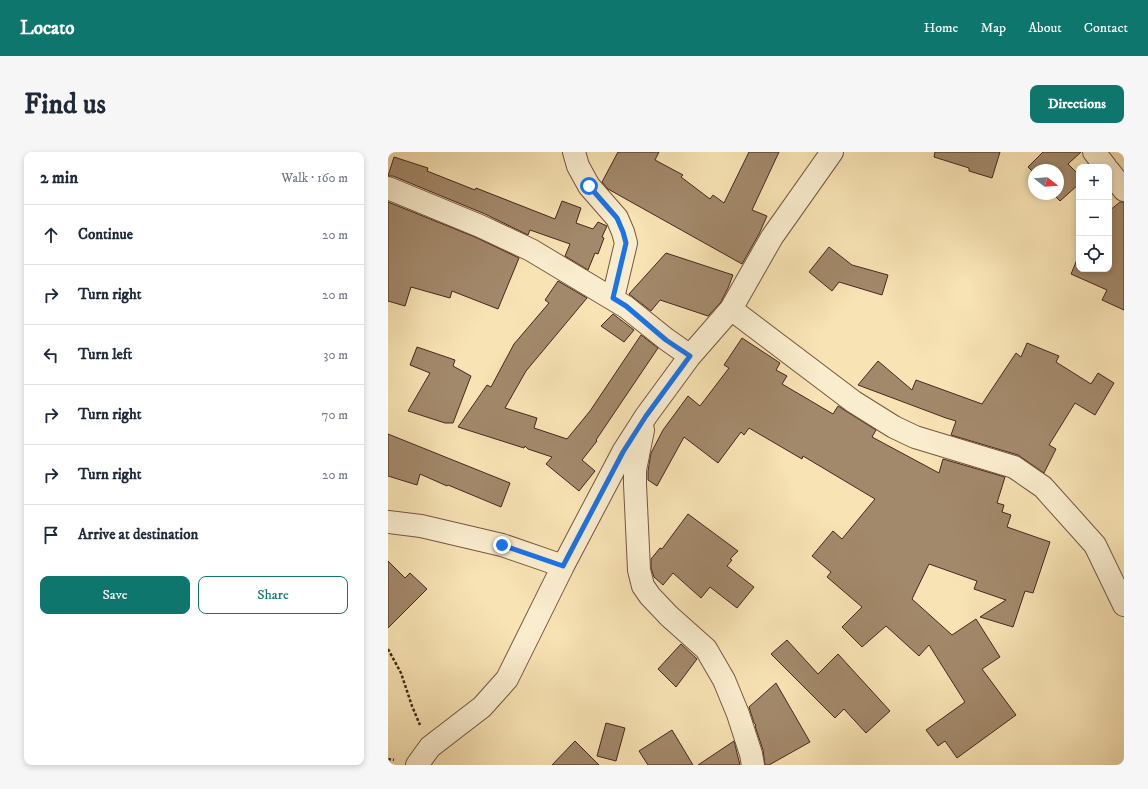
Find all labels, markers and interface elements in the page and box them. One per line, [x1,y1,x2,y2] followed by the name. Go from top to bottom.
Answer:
[20,17,75,40] text: Locato
[924,19,958,37] text: Home
[980,19,1006,37] text: Map
[1028,19,1062,37] text: About
[1084,19,1128,37] text: Contact
[1030,85,1124,123] button: Directions
[24,87,106,122] text: Find us
[1028,164,1064,200] north arrow
[1076,164,1112,272] map controls
[1076,164,1112,200] button: +
[40,167,78,189] text: 2 min
[281,170,348,186] text: Walk · 160 m
[580,177,598,195] route start
[1076,200,1112,236] button: −
[40,224,62,246] icon: ahead
[78,225,133,244] text: Continue
[322,227,348,243] text: 20 m
[1076,236,1112,272] button: locate
[40,284,62,306] icon: right
[78,285,141,304] text: Turn right
[322,287,348,303] text: 20 m
[40,344,62,366] icon: left
[78,345,132,364] text: Turn left
[324,347,348,363] text: 30 m
[40,404,62,426] icon: right
[78,405,141,424] text: Turn right
[322,407,348,423] text: 70 m
[40,464,62,486] icon: right
[78,465,141,484] text: Turn right
[322,467,348,483] text: 20 m
[40,524,62,546] icon: arrive
[78,525,198,544] text: Arrive at destination
[493,536,511,554] route end
[40,576,190,614] button: Save
[198,576,348,614] button: Share

